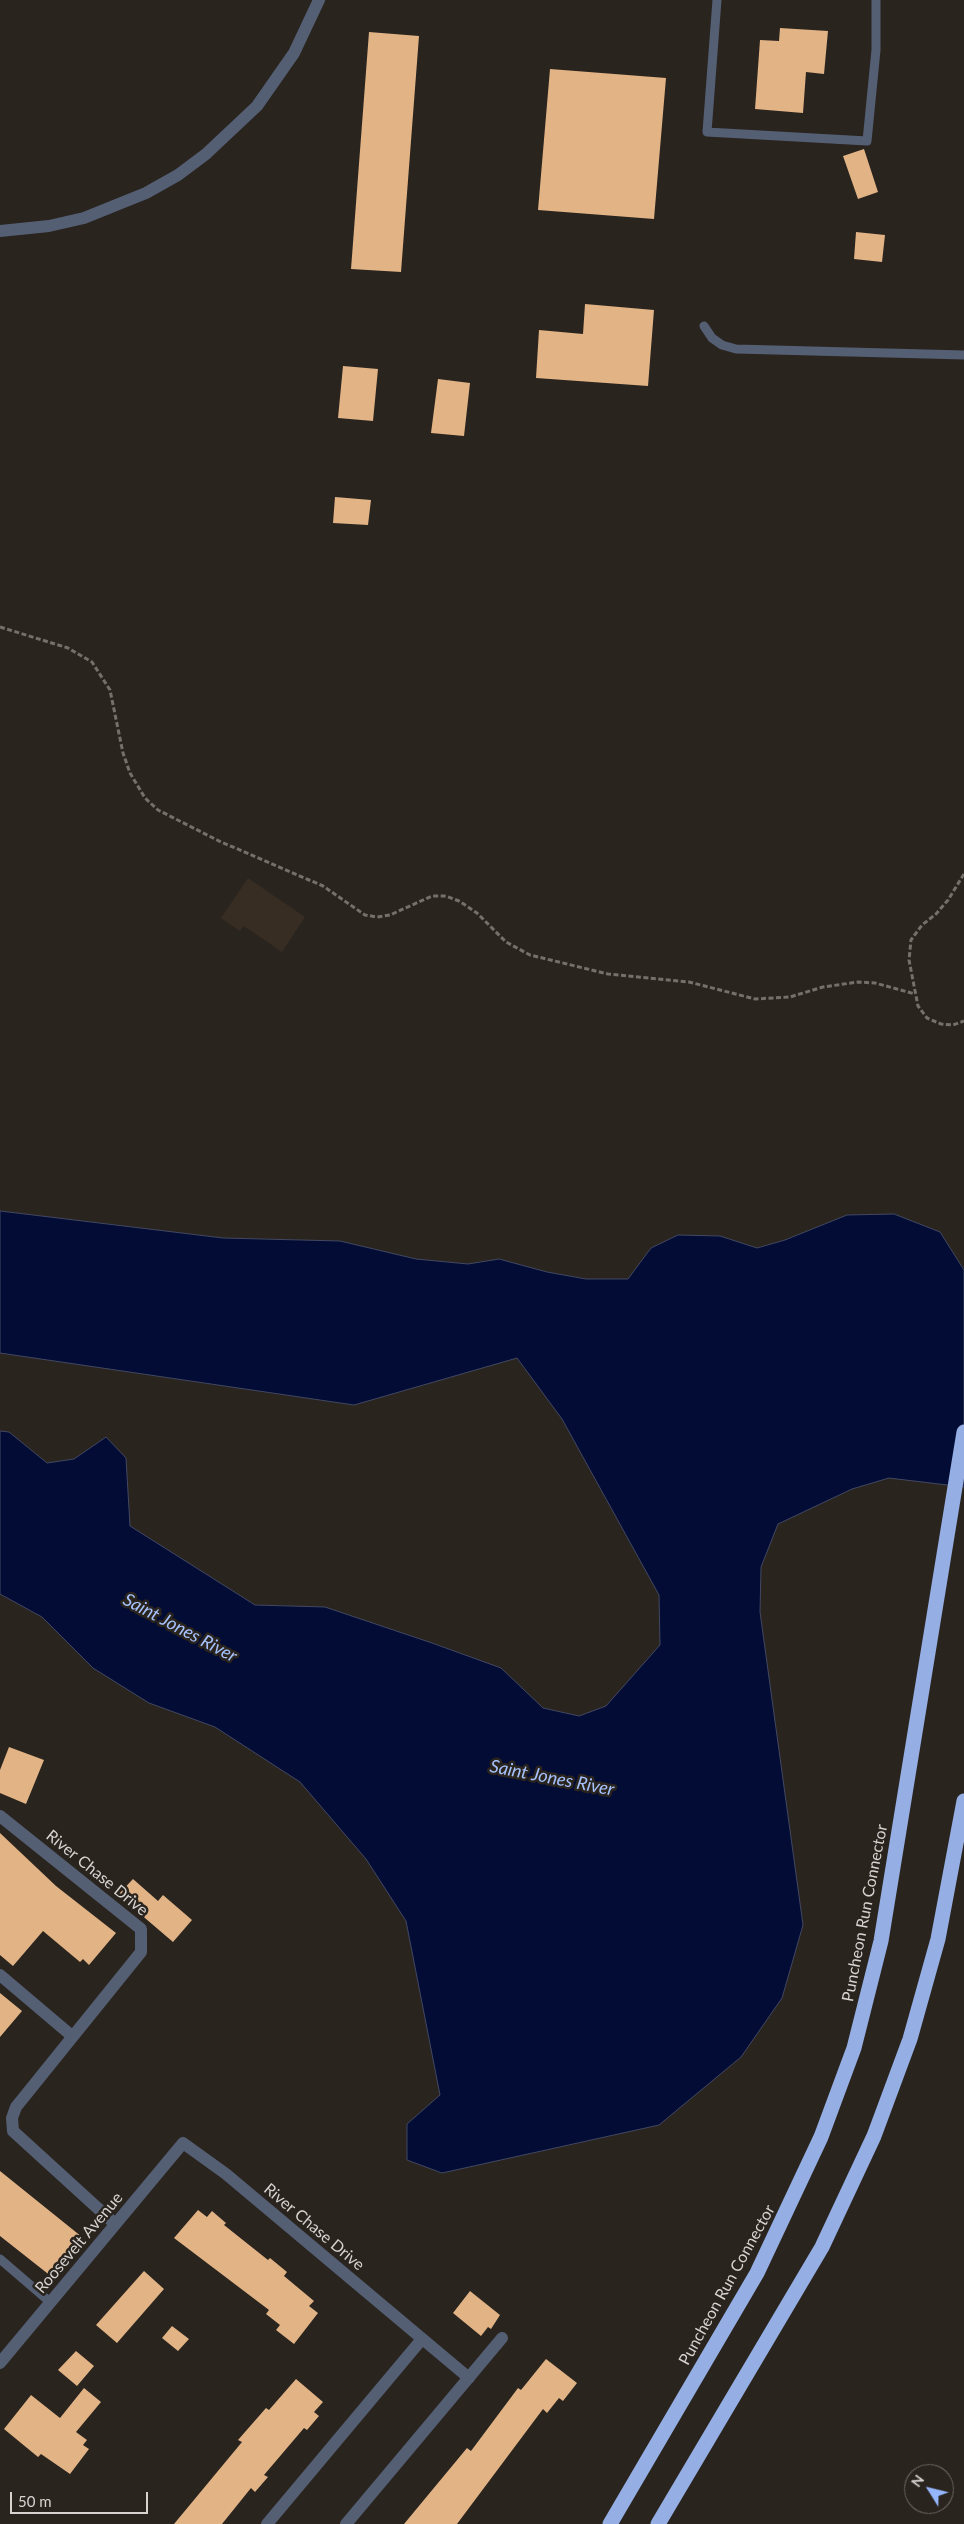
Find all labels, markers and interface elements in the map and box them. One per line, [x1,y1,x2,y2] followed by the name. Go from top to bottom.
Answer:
[119,1589,241,1667] water label: Saint Jones River
[488,1755,616,1801] water label: Saint Jones River
[838,1823,892,2003] street label: Puncheon Run Connector
[42,1826,152,1920] street label: River Chase Drive
[260,2179,368,2275] street label: River Chase Drive
[31,2189,127,2297] street label: Roosevelt Avenue
[675,2202,779,2368] street label: Puncheon Run Connector
[904,2464,954,2514] north arrow
[907,2471,927,2490] text: N
[12,2482,150,2514] scale bar
[18,2492,52,2510] text: 50 m

